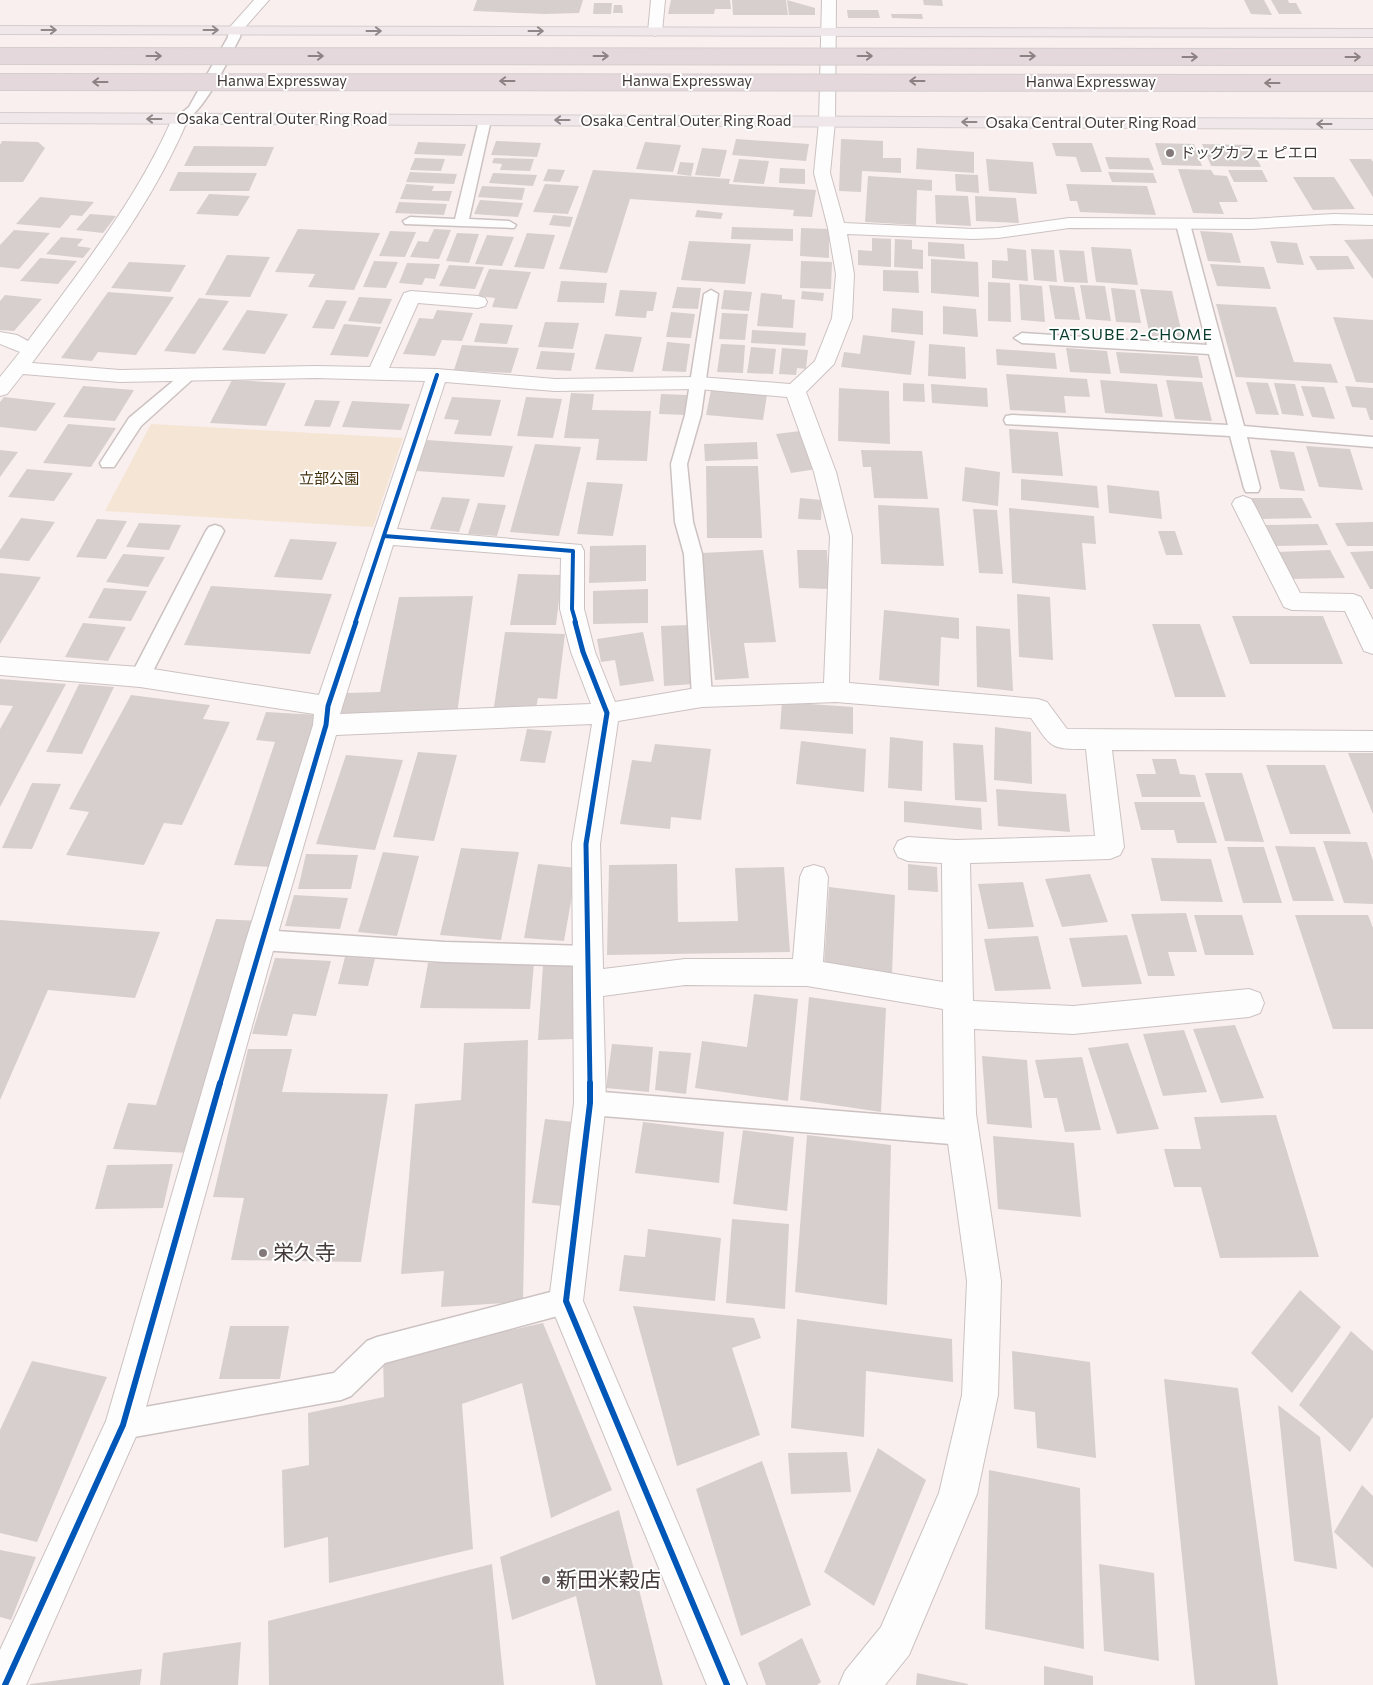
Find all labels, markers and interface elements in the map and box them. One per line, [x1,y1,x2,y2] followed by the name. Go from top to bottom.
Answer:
[40,25,56,35] one-way arrow
[202,25,219,35] one-way arrow
[365,26,381,36] one-way arrow
[528,26,544,36] one-way arrow
[145,51,161,61] one-way arrow
[308,51,324,61] one-way arrow
[592,51,609,61] one-way arrow
[857,51,873,61] one-way arrow
[1020,51,1036,61] one-way arrow
[1182,52,1198,62] one-way arrow
[1344,52,1361,62] one-way arrow
[217,71,347,89] street label: Hanwa Expressway
[622,71,752,89] street label: Hanwa Expressway
[1026,72,1156,90] street label: Hanwa Expressway
[500,76,516,86] one-way arrow
[909,76,926,86] one-way arrow
[92,77,108,86] one-way arrow
[1264,78,1280,88] one-way arrow
[176,109,388,127] street label: Osaka Central Outer Ring Road
[580,111,792,129] street label: Osaka Central Outer Ring Road
[985,113,1197,131] street label: Osaka Central Outer Ring Road
[147,114,163,124] one-way arrow
[554,116,570,125] one-way arrow
[962,117,978,127] one-way arrow
[1317,119,1333,129] one-way arrow
[1180,143,1318,161] place label: ドッグカフェ ピエロ
[1164,147,1176,159] marker: ドッグカフェ ピエロ
[1049,324,1213,343] district label: TATSUBE 2-CHOME
[299,469,359,487] park label: 立部公園
[273,1239,336,1264] place label: 栄久寺
[257,1247,269,1259] marker: 栄久寺
[556,1566,661,1591] place label: 新田米穀店
[540,1574,552,1586] marker: 新田米穀店

